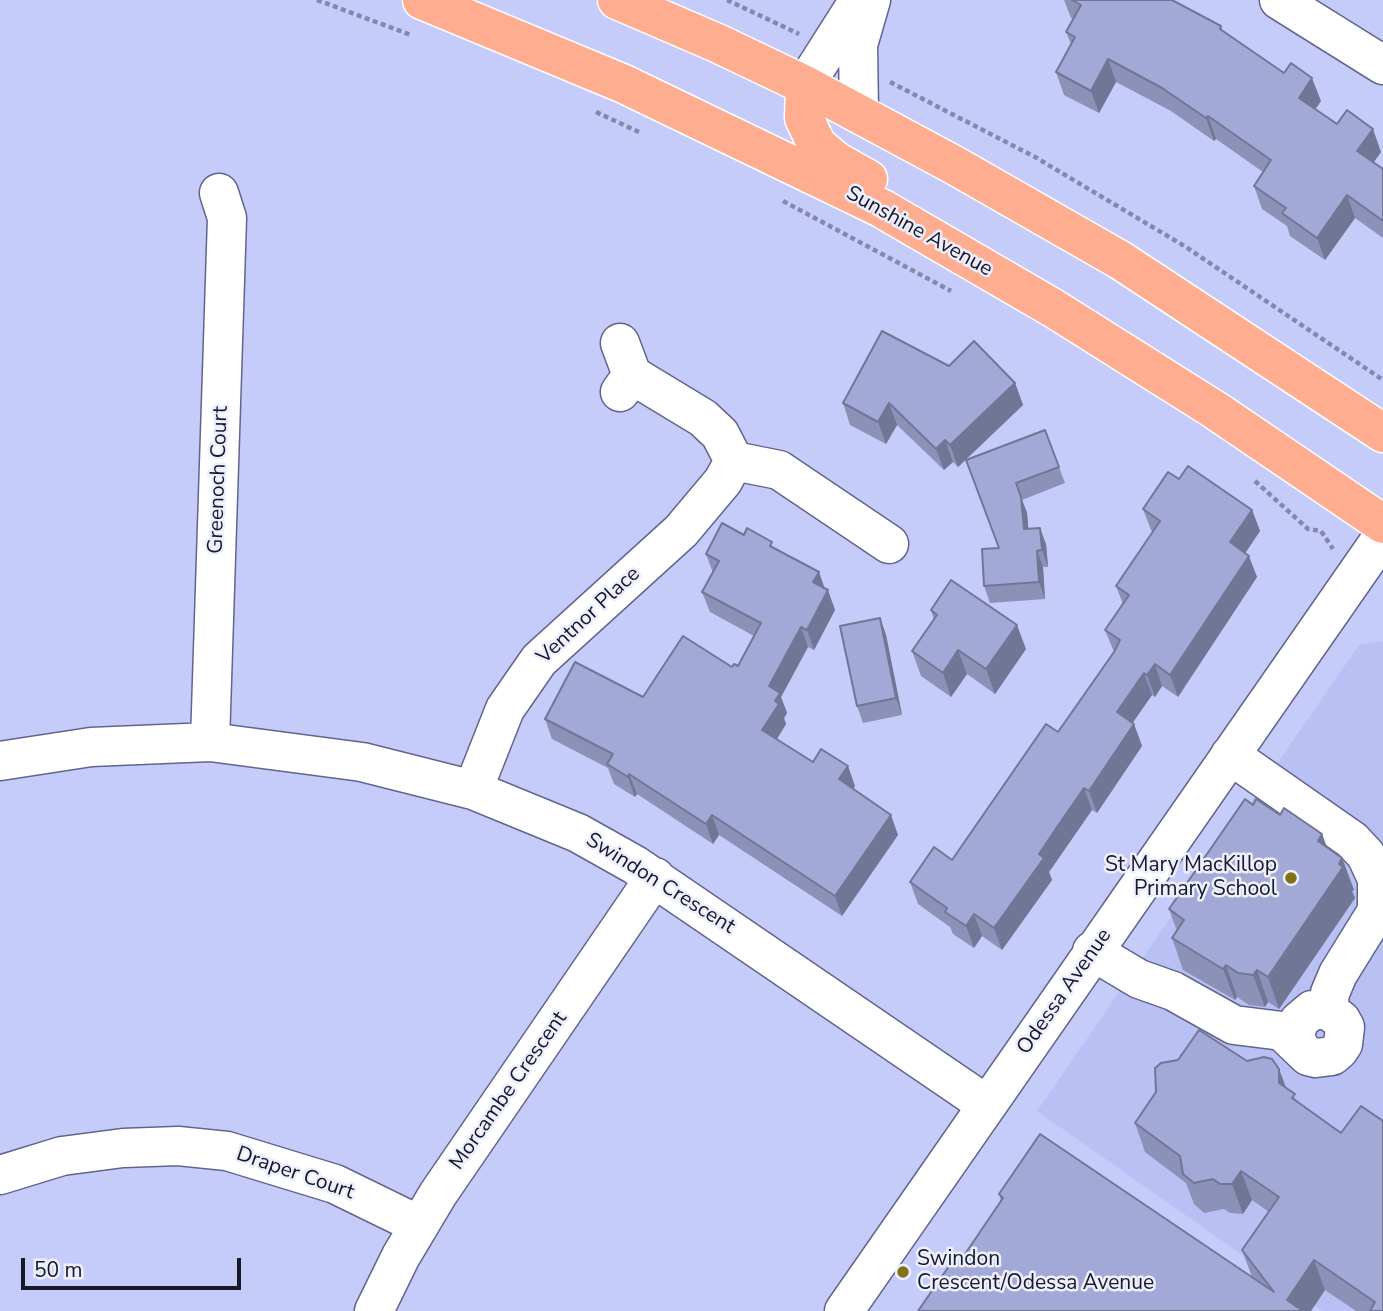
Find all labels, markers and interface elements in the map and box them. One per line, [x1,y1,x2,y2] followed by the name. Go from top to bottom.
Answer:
[841,181,997,283] street label: Sunshine Avenue
[204,406,234,554] street label: Greenoch Court
[532,562,646,670] street label: Ventnor Place
[581,828,739,940] street label: Swindon Crescent
[1105,853,1277,903] place label: St Mary MacKillop Primary School
[1283,870,1299,886] marker: St Mary MacKillop Primary School
[1012,924,1118,1060] street label: Odessa Avenue
[445,1007,573,1175] street label: Morcambe Crescent
[233,1142,357,1206] street label: Draper Court
[24,1244,245,1288] scale bar
[917,1247,1154,1297] place label: Swindon Crescent/Odessa Avenue
[34,1256,83,1284] text: 50 m
[895,1264,911,1280] marker: Swindon Crescent/Odessa Avenue

